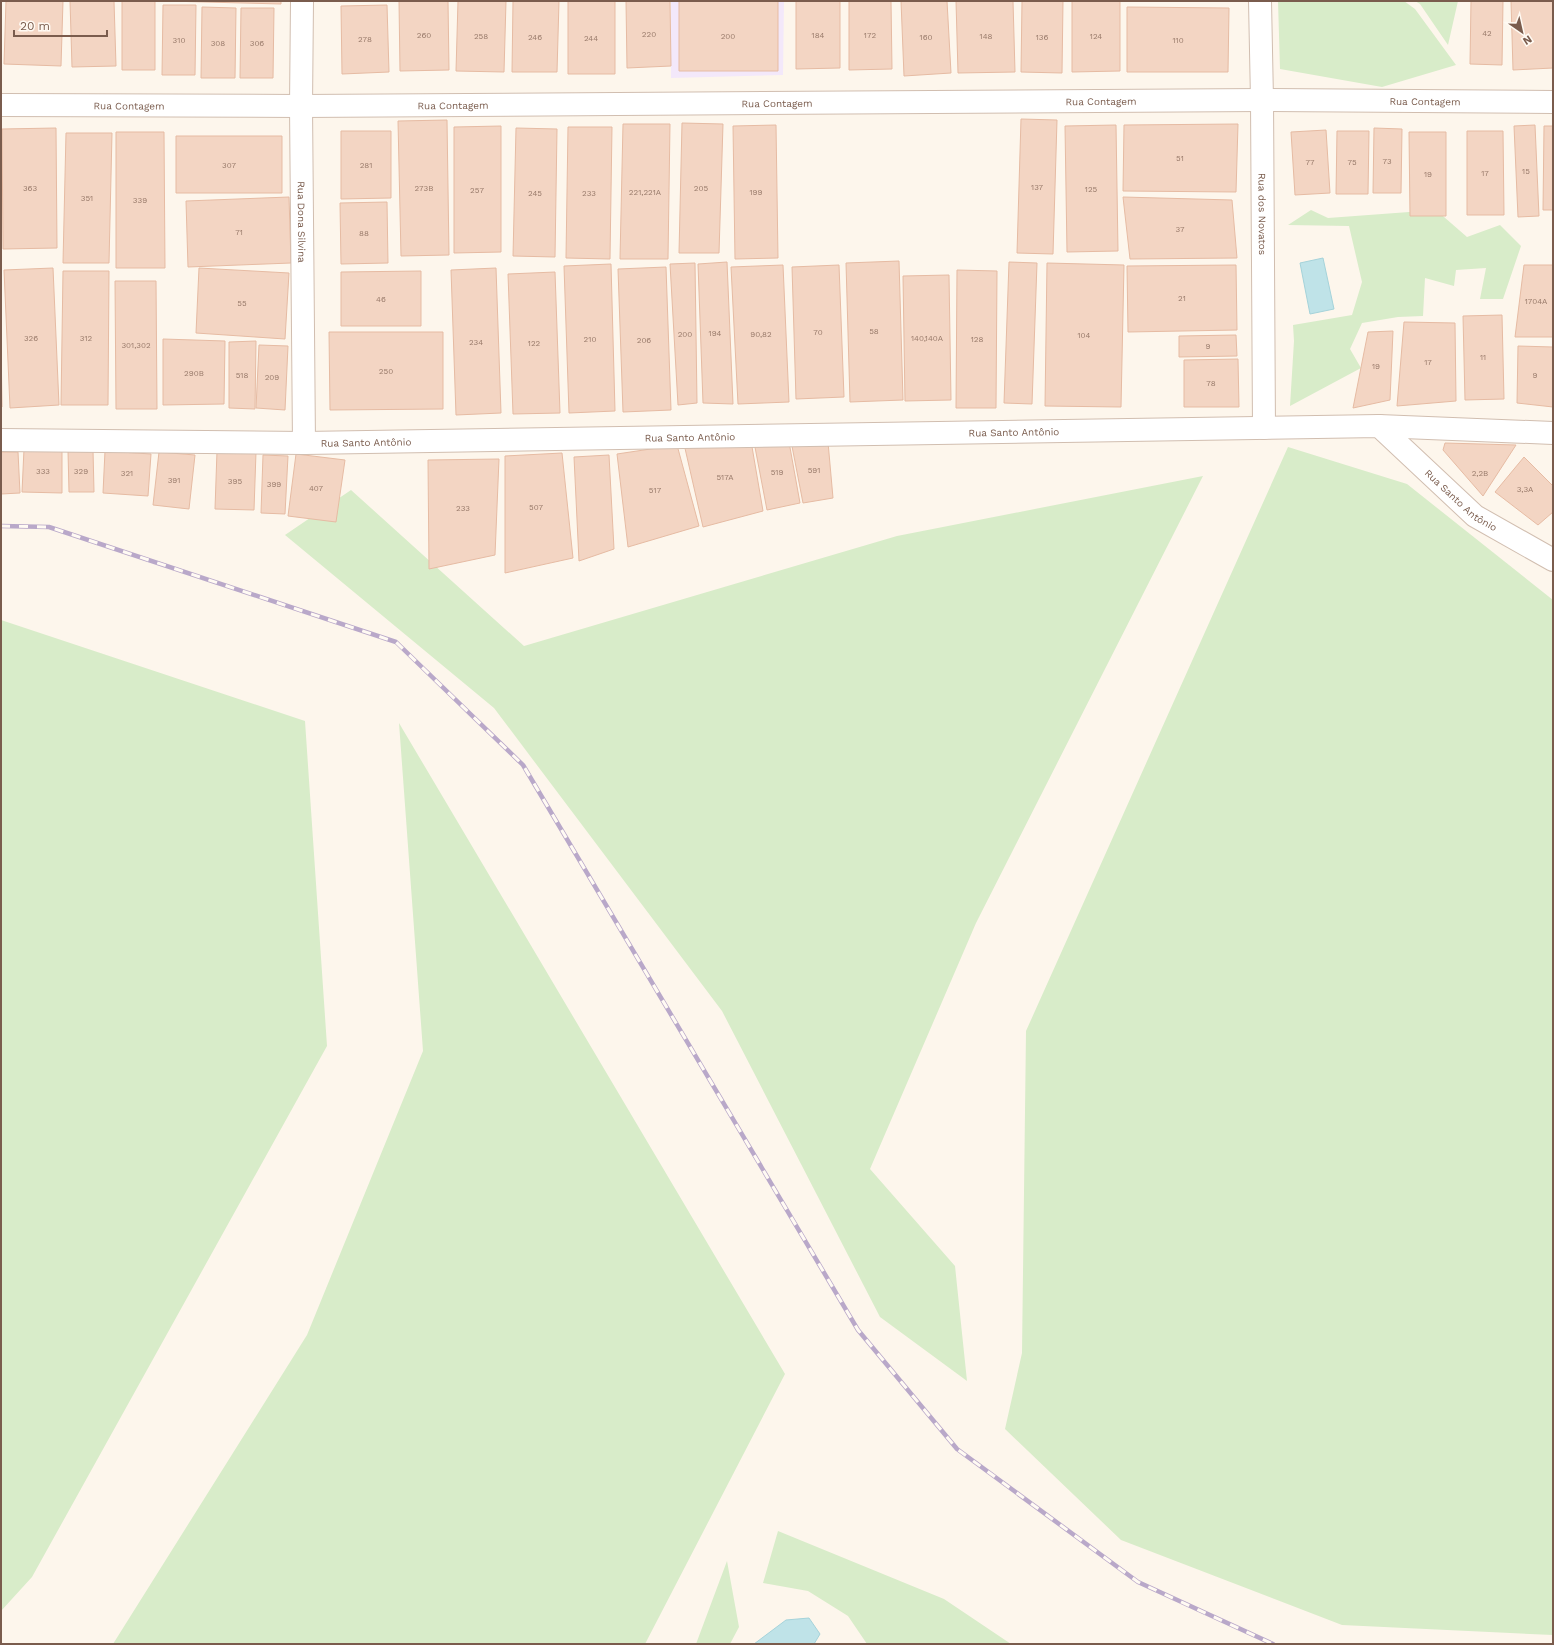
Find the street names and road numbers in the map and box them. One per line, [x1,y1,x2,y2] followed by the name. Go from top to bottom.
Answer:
[1065,95,1137,107] street label: Rua Contagem
[1389,95,1461,107] street label: Rua Contagem
[741,97,813,109] street label: Rua Contagem
[417,99,489,111] street label: Rua Contagem
[93,100,165,111] street label: Rua Contagem
[1257,173,1268,255] street label: Rua dos Novatos
[296,181,308,263] street label: Rua Dona Silvina
[968,426,1059,438] street label: Rua Santo Antônio
[644,431,735,443] street label: Rua Santo Antônio
[321,436,411,448] street label: Rua Santo Antônio
[1423,467,1499,533] street label: Rua Santo Antônio

